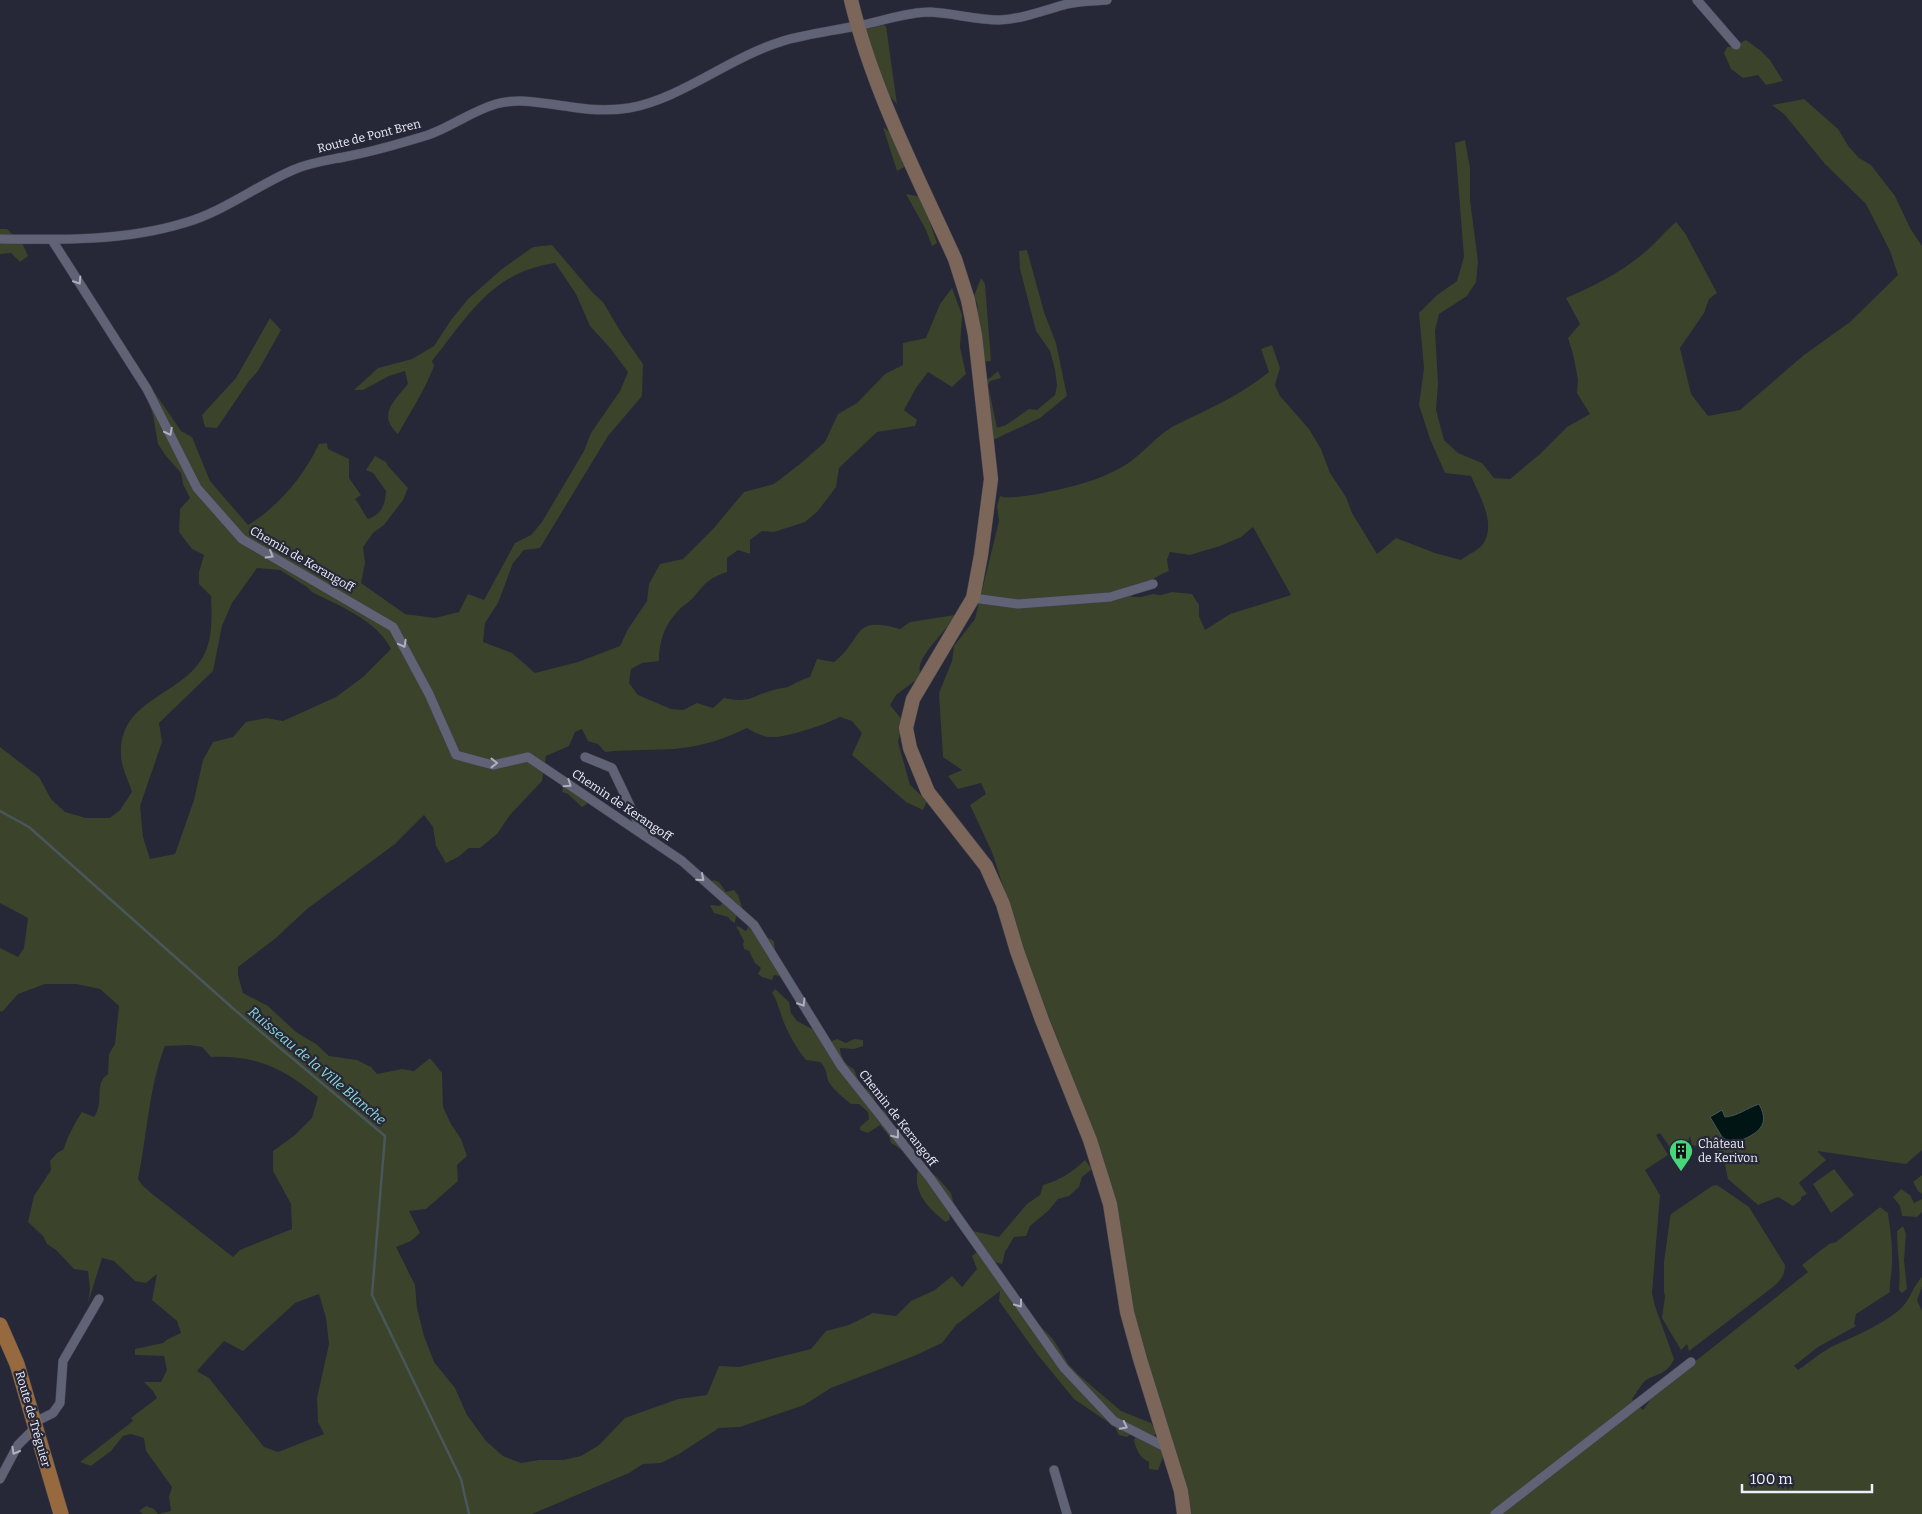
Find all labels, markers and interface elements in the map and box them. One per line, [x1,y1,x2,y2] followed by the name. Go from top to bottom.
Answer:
[316,116,423,156] street label: Route de Pont Bren
[72,275,81,285] one-way arrow
[163,427,173,436] one-way arrow
[248,523,357,595] street label: Chemin de Kerangoff
[264,549,273,559] one-way arrow
[396,639,406,648] one-way arrow
[490,758,498,768] one-way arrow
[569,766,675,844] street label: Chemin de Kerangoff
[563,778,572,787] one-way arrow
[695,872,704,881] one-way arrow
[796,997,806,1006] one-way arrow
[245,1003,389,1129] water label: Ruisseau de la Ville Blanche
[856,1067,940,1169] street label: Chemin de Kerangoff
[890,1129,898,1138] one-way arrow
[1698,1137,1758,1165] place label: Château de Kerivon
[1668,1138,1694,1172] building icon: Château de Kerivon
[1013,1298,1022,1308] one-way arrow
[13,1369,54,1469] street label: Route de Tréguier
[1119,1420,1128,1430] one-way arrow
[11,1445,21,1454] one-way arrow
[1742,1462,1872,1494] scale bar
[1750,1470,1793,1488] text: 100 m

